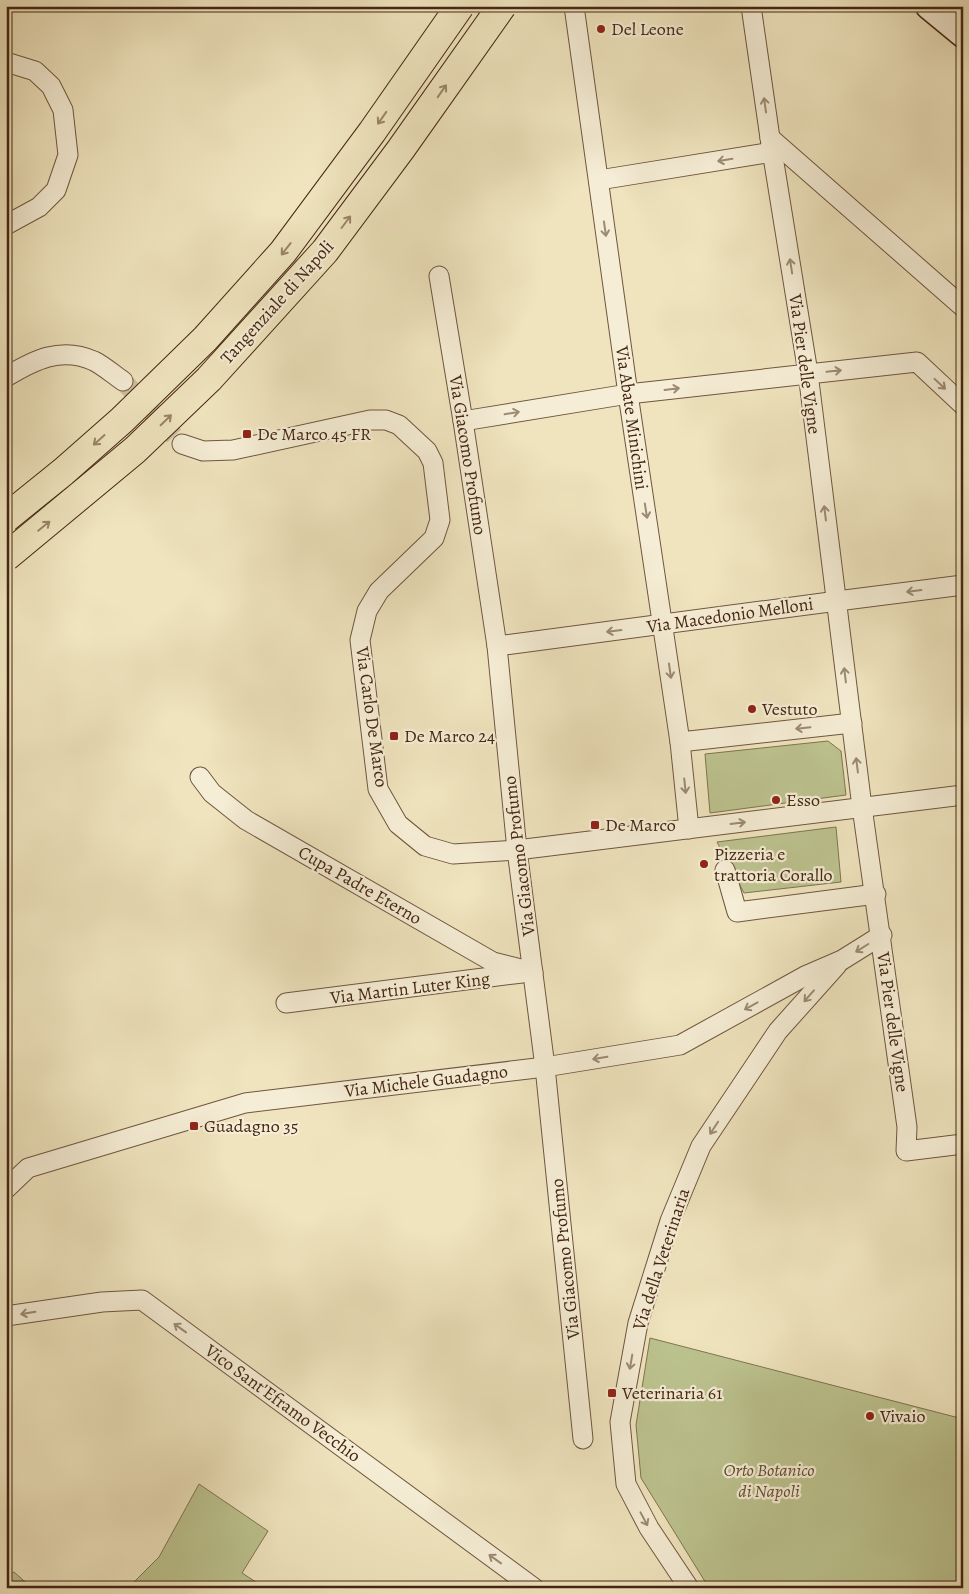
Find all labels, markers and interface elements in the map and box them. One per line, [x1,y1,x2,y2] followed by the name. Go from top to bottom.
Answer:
[611,17,684,41] place label: Del Leone
[595,23,607,35] marker: Del Leone
[437,84,447,98] one-way arrow
[760,98,770,114] one-way arrow
[377,110,387,124] one-way arrow
[717,155,733,165] one-way arrow
[341,216,352,229] one-way arrow
[600,220,610,236] one-way arrow
[215,235,339,369] street label: Tangenziale di Napoli
[280,242,291,255] one-way arrow
[785,258,795,274] one-way arrow
[783,291,827,436] street label: Via Pier delle Vigne
[610,344,654,491] street label: Via Abate Minichini
[825,366,841,375] one-way arrow
[443,372,492,537] street label: Via Giacomo Profumo
[933,378,946,390] one-way arrow
[664,384,680,394] one-way arrow
[503,408,519,418] one-way arrow
[160,414,173,426] one-way arrow
[257,422,371,446] place label: De Marco 45 FR
[241,428,253,440] marker: De Marco 45 FR
[92,434,105,446] one-way arrow
[641,502,651,518] one-way arrow
[820,506,830,522] one-way arrow
[37,521,50,532] one-way arrow
[907,586,923,596] one-way arrow
[644,591,815,639] street label: Via Macedonio Melloni
[607,626,623,636] one-way arrow
[350,644,394,789] street label: Via Carlo De Marco
[665,663,675,679] one-way arrow
[840,667,850,683] one-way arrow
[761,697,818,721] place label: Vestuto
[746,703,758,715] marker: Vestuto
[795,723,811,733] one-way arrow
[404,724,495,748] place label: De Marco 24
[388,730,400,742] marker: De Marco 24
[852,757,862,773] one-way arrow
[497,774,541,938] street label: Via Giacomo Profumo
[680,777,690,793] one-way arrow
[786,788,820,812] place label: Esso
[770,794,782,806] marker: Esso
[605,813,676,837] place label: De Marco
[729,818,745,828] one-way arrow
[589,819,601,831] marker: De Marco
[294,840,426,930] street label: Cupa Padre Eterno
[714,842,833,887] place label: Pizzeria e trattoria Corallo
[698,858,710,870] marker: Pizzeria e trattoria Corallo
[855,943,869,953] one-way arrow
[871,949,915,1094] street label: Via Pier delle Vigne
[328,966,491,1010] street label: Via Martin Luter King
[803,990,815,1003] one-way arrow
[745,1001,759,1011] one-way arrow
[592,1054,608,1064] one-way arrow
[342,1059,509,1103] street label: Via Michele Guadagno
[204,1114,298,1138] place label: Guadagno 35
[188,1120,200,1132] marker: Guadagno 35
[708,1120,718,1134] one-way arrow
[545,1178,585,1341] street label: Via Giacomo Profumo
[626,1184,695,1334] street label: Via della Veterinaria
[20,1308,36,1318] one-way arrow
[174,1323,188,1333] one-way arrow
[200,1338,366,1468] street label: Vico Sant'Eframo Vecchio
[625,1354,635,1370] one-way arrow
[621,1381,722,1405] place label: Veterinaria 61
[606,1387,618,1399] marker: Veterinaria 61
[879,1404,926,1428] place label: Vivaio
[864,1410,876,1422] marker: Vivaio
[723,1458,815,1503] park label: Orto Botanico di Napoli
[640,1511,650,1526] one-way arrow
[488,1554,502,1564] one-way arrow

